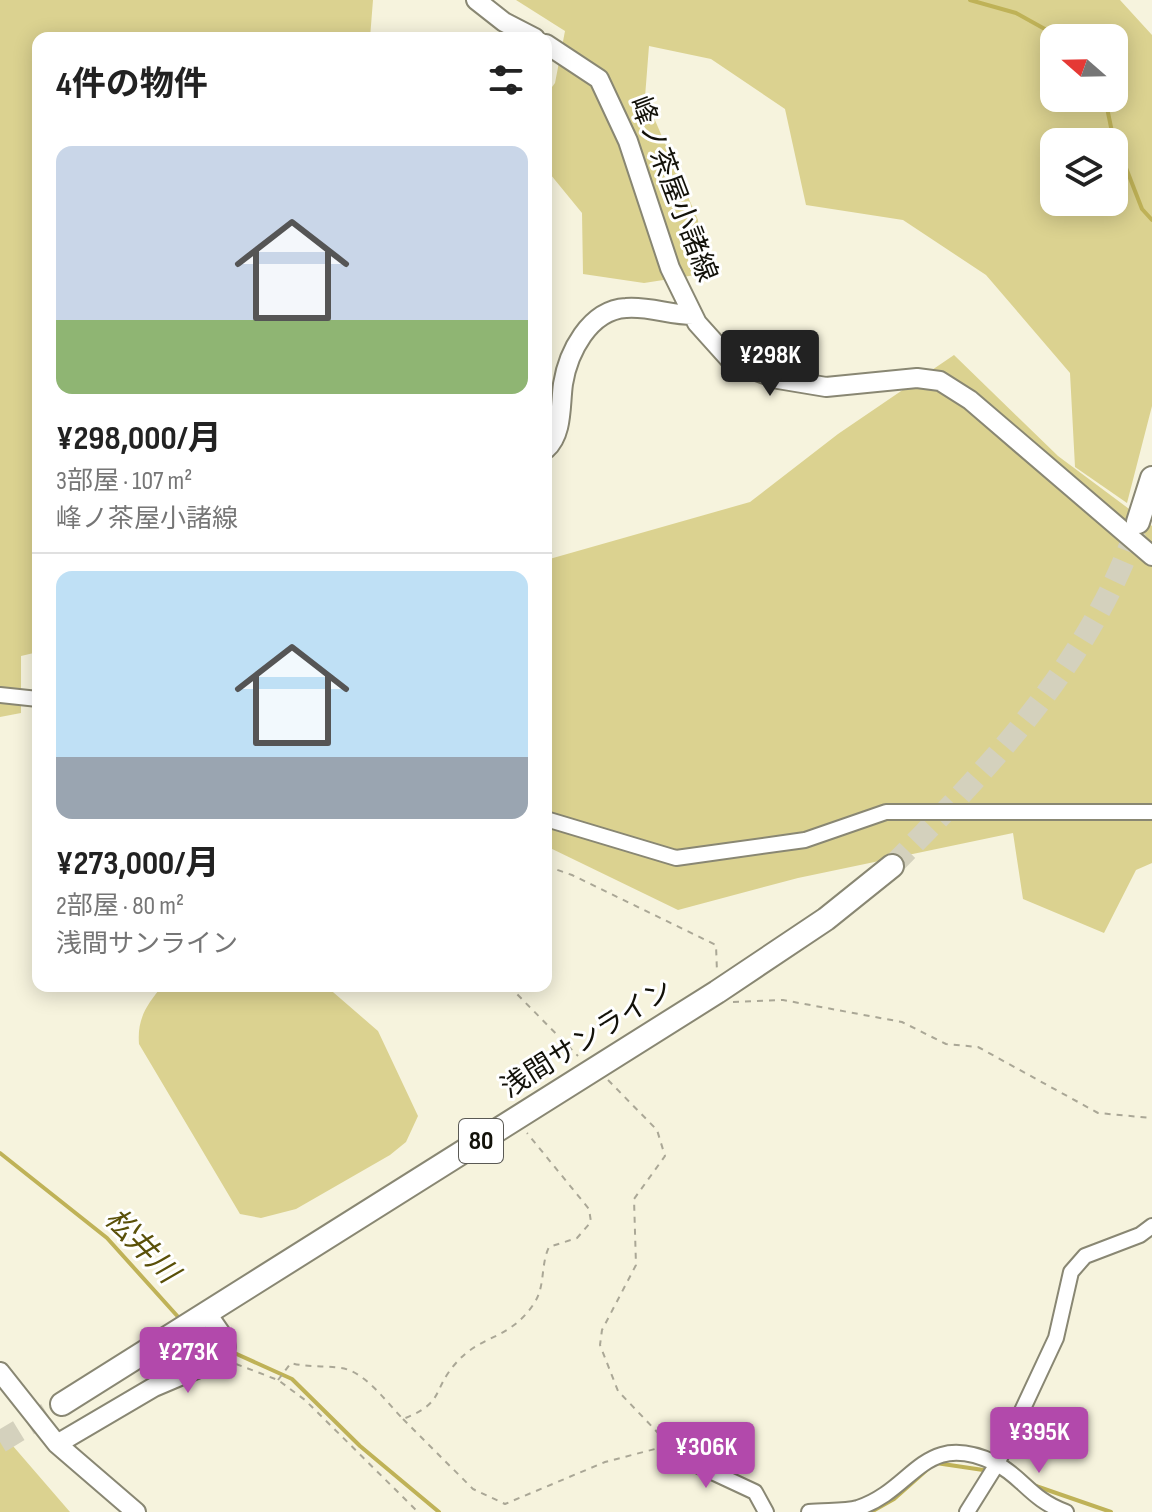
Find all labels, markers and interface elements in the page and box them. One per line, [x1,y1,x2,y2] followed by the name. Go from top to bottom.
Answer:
[1040,24,1128,112] north arrow
[1040,24,1128,216] map controls
[484,58,528,102] icon: filters
[56,64,208,105] text: 4件の物件
[622,92,724,286] street label: 峰ノ茶屋小諸線
[1040,128,1128,216] button: layers
[220,198,364,342] icon: home
[714,330,826,398] pin: ¥298K
[739,340,801,371] text: ¥298K
[56,418,222,459] text: ¥298,000/月
[56,466,192,497] text: 3部屋 · 107 m²
[56,504,238,535] text: 峰ノ茶屋小諸線
[220,623,364,767] icon: home
[56,843,219,884] text: ¥273,000/月
[56,891,184,922] text: 2部屋 · 80 m²
[56,929,238,960] text: 浅間サンライン
[495,973,679,1105] street label: 浅間サンライン
[459,1119,503,1163] road number: 80
[97,1201,187,1293] water label: 松井川
[132,1327,244,1395] pin: ¥273K
[158,1337,218,1368] text: ¥273K
[983,1407,1095,1475] pin: ¥395K
[1008,1417,1070,1448] text: ¥395K
[650,1422,762,1490] pin: ¥306K
[675,1432,737,1463] text: ¥306K

